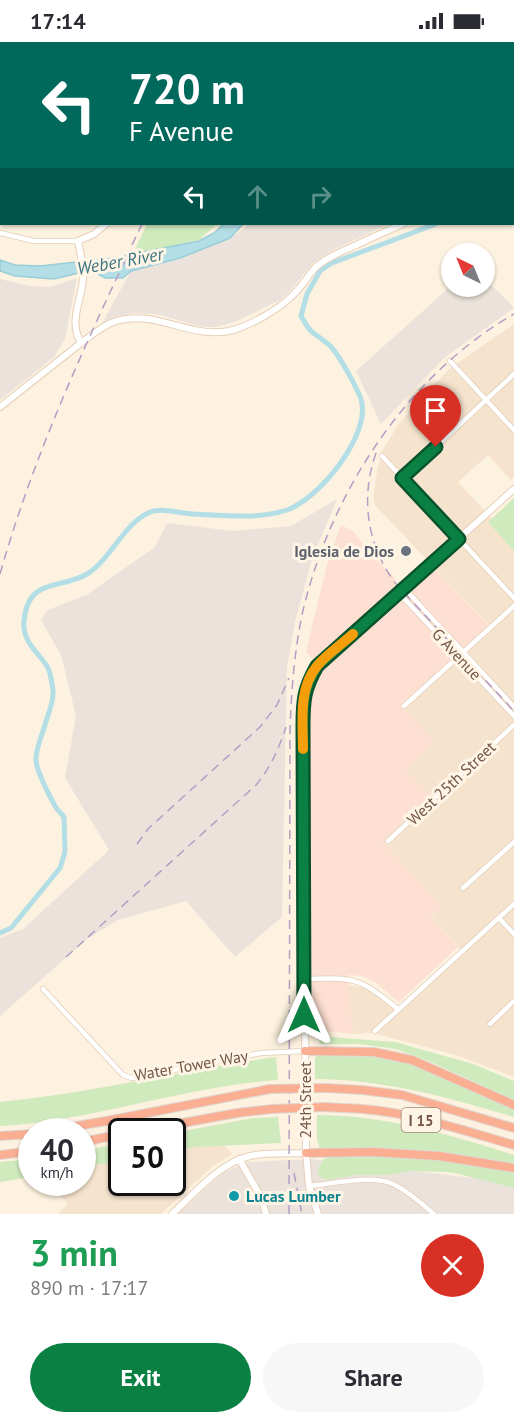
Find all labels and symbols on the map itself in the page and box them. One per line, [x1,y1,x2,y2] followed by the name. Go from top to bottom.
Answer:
[75,242,166,280] water label: Weber River
[441,243,495,297] north arrow
[410,385,461,447] pin
[294,541,394,561] place label: Iglesia de Dios
[399,544,413,558] marker: Iglesia de Dios
[428,624,486,684] street label: G Avenue
[403,736,500,829] street label: West 25th Street
[272,983,336,1047] position arrow
[132,1045,250,1085] street label: Water Tower Way
[295,1061,315,1138] street label: 24th Street
[402,1108,440,1132] road number: I 15
[108,1118,186,1196] speed limit sign: 50
[246,1186,341,1206] place label: Lucas Lumber
[227,1189,241,1203] marker: Lucas Lumber

